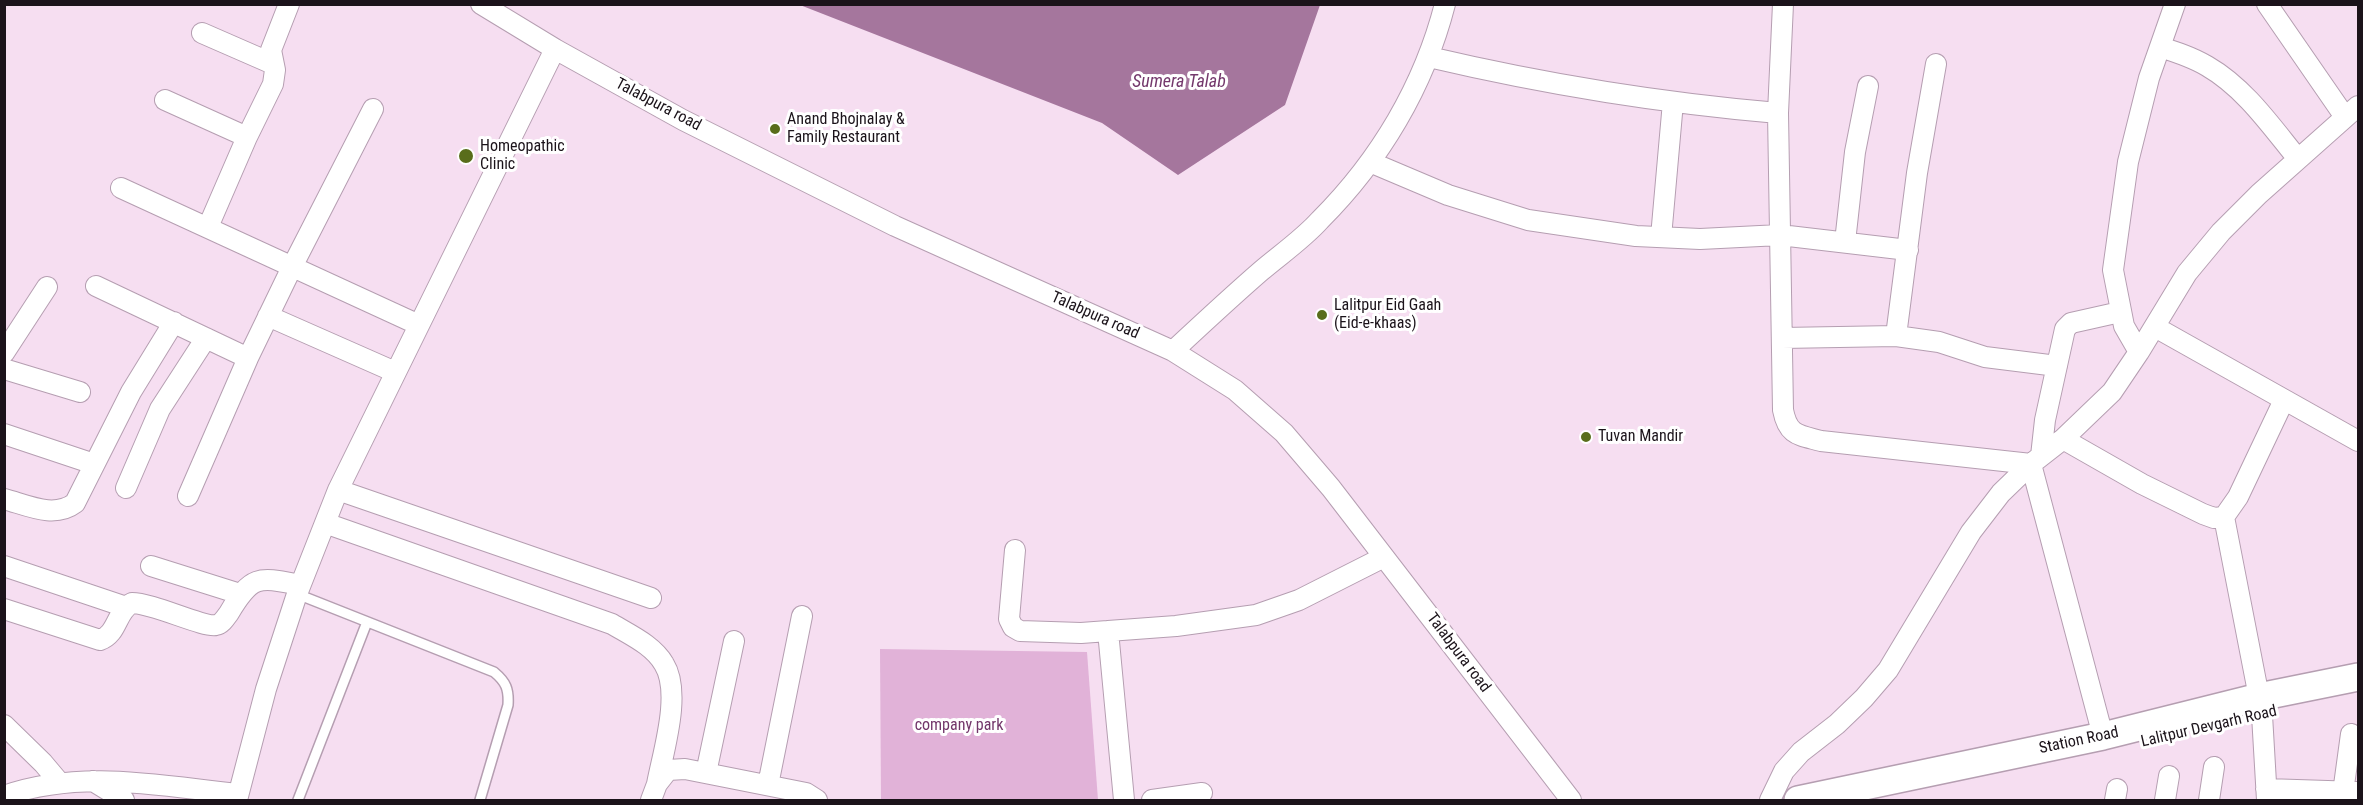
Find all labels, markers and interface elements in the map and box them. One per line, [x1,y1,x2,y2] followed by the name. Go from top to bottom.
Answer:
[1132,71,1226,93] water label: Sumera Talab
[612,74,704,136] street label: Talabpura road
[787,110,905,148] place label: Anand Bhojnalay & Family Restaurant
[768,122,782,136] marker: Anand Bhojnalay & Family Restaurant
[480,137,565,175] place label: Homeopathic Clinic
[457,147,475,165] marker: Homeopathic Clinic
[1048,288,1142,344] street label: Talabpura road
[1334,296,1441,334] place label: Lalitpur Eid Gaah (Eid-e-khaas)
[1315,308,1329,322] marker: Lalitpur Eid Gaah (Eid-e-khaas)
[1598,427,1683,447] place label: Tuvan Mandir
[1579,430,1593,444] marker: Tuvan Mandir
[1422,610,1494,696] street label: Talabpura road
[2139,702,2279,752] street label: Lalitpur Devgarh Road
[915,716,1003,736] park label: company park
[2038,723,2120,759] street label: Station Road

